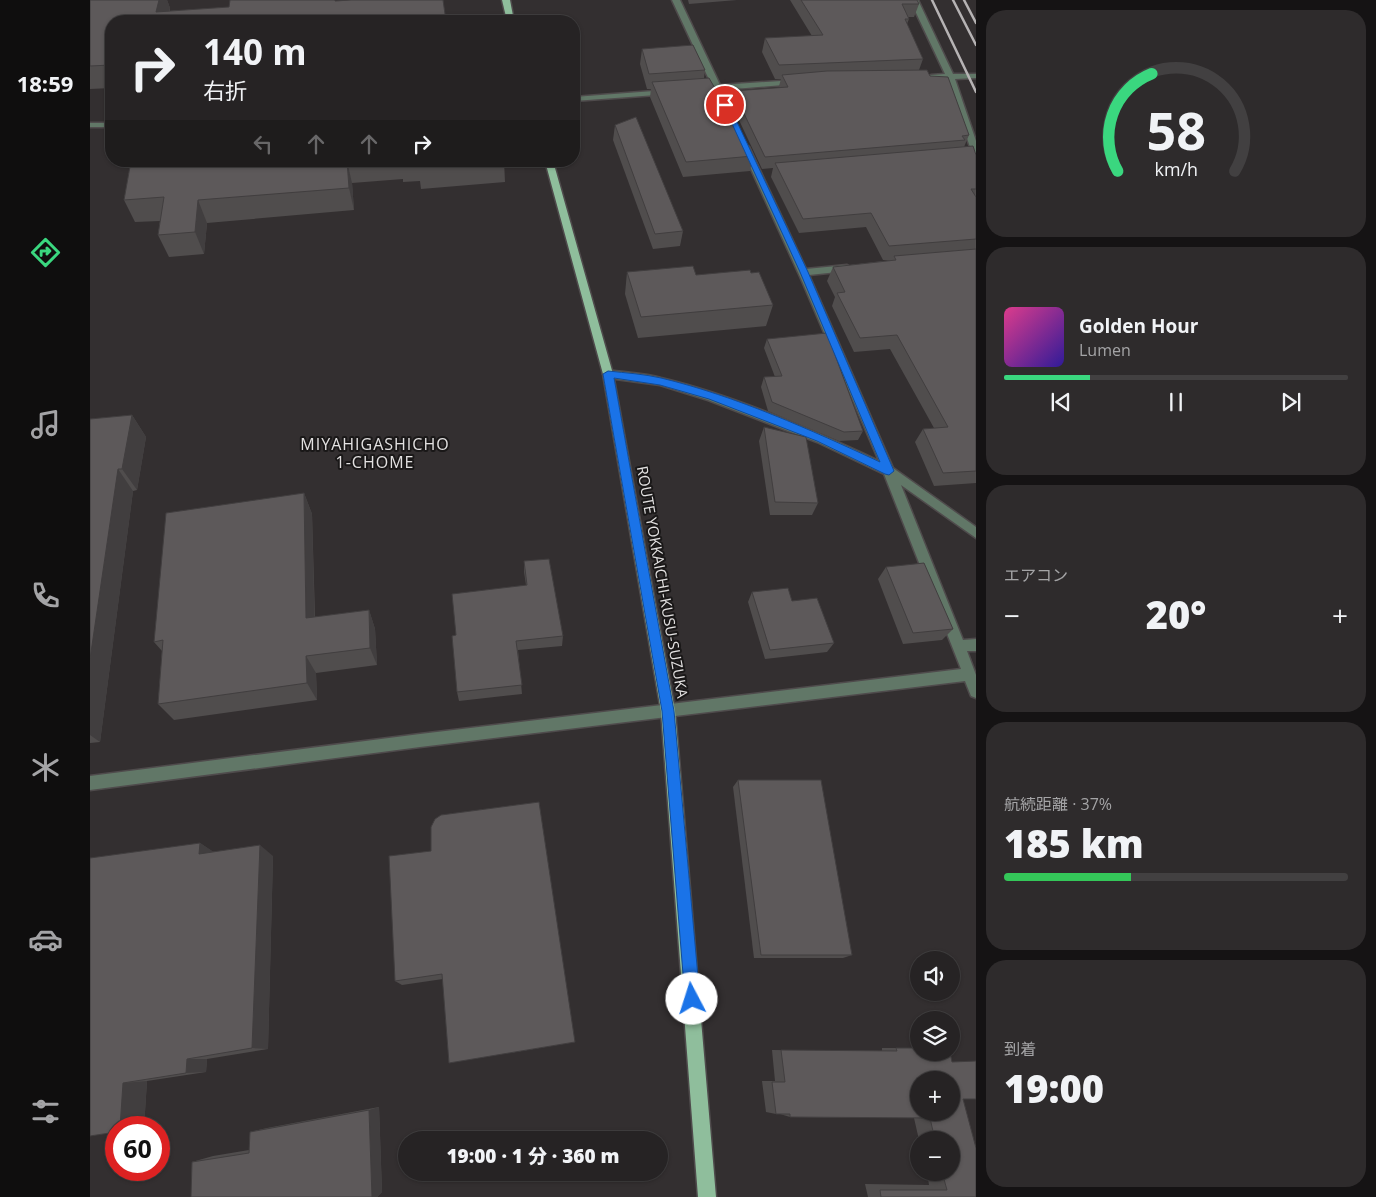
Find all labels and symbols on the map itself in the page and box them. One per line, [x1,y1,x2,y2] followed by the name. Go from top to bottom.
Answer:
[704,84,746,126] pin
[300,433,450,473] district label: MIYAHIGASHICHO 1-CHOME
[633,464,693,700] street label: ROUTE YOKKAICHI-KUSU-SUZUKA
[665,972,717,1024] position arrow
[105,1116,170,1181] speed limit sign: 60

